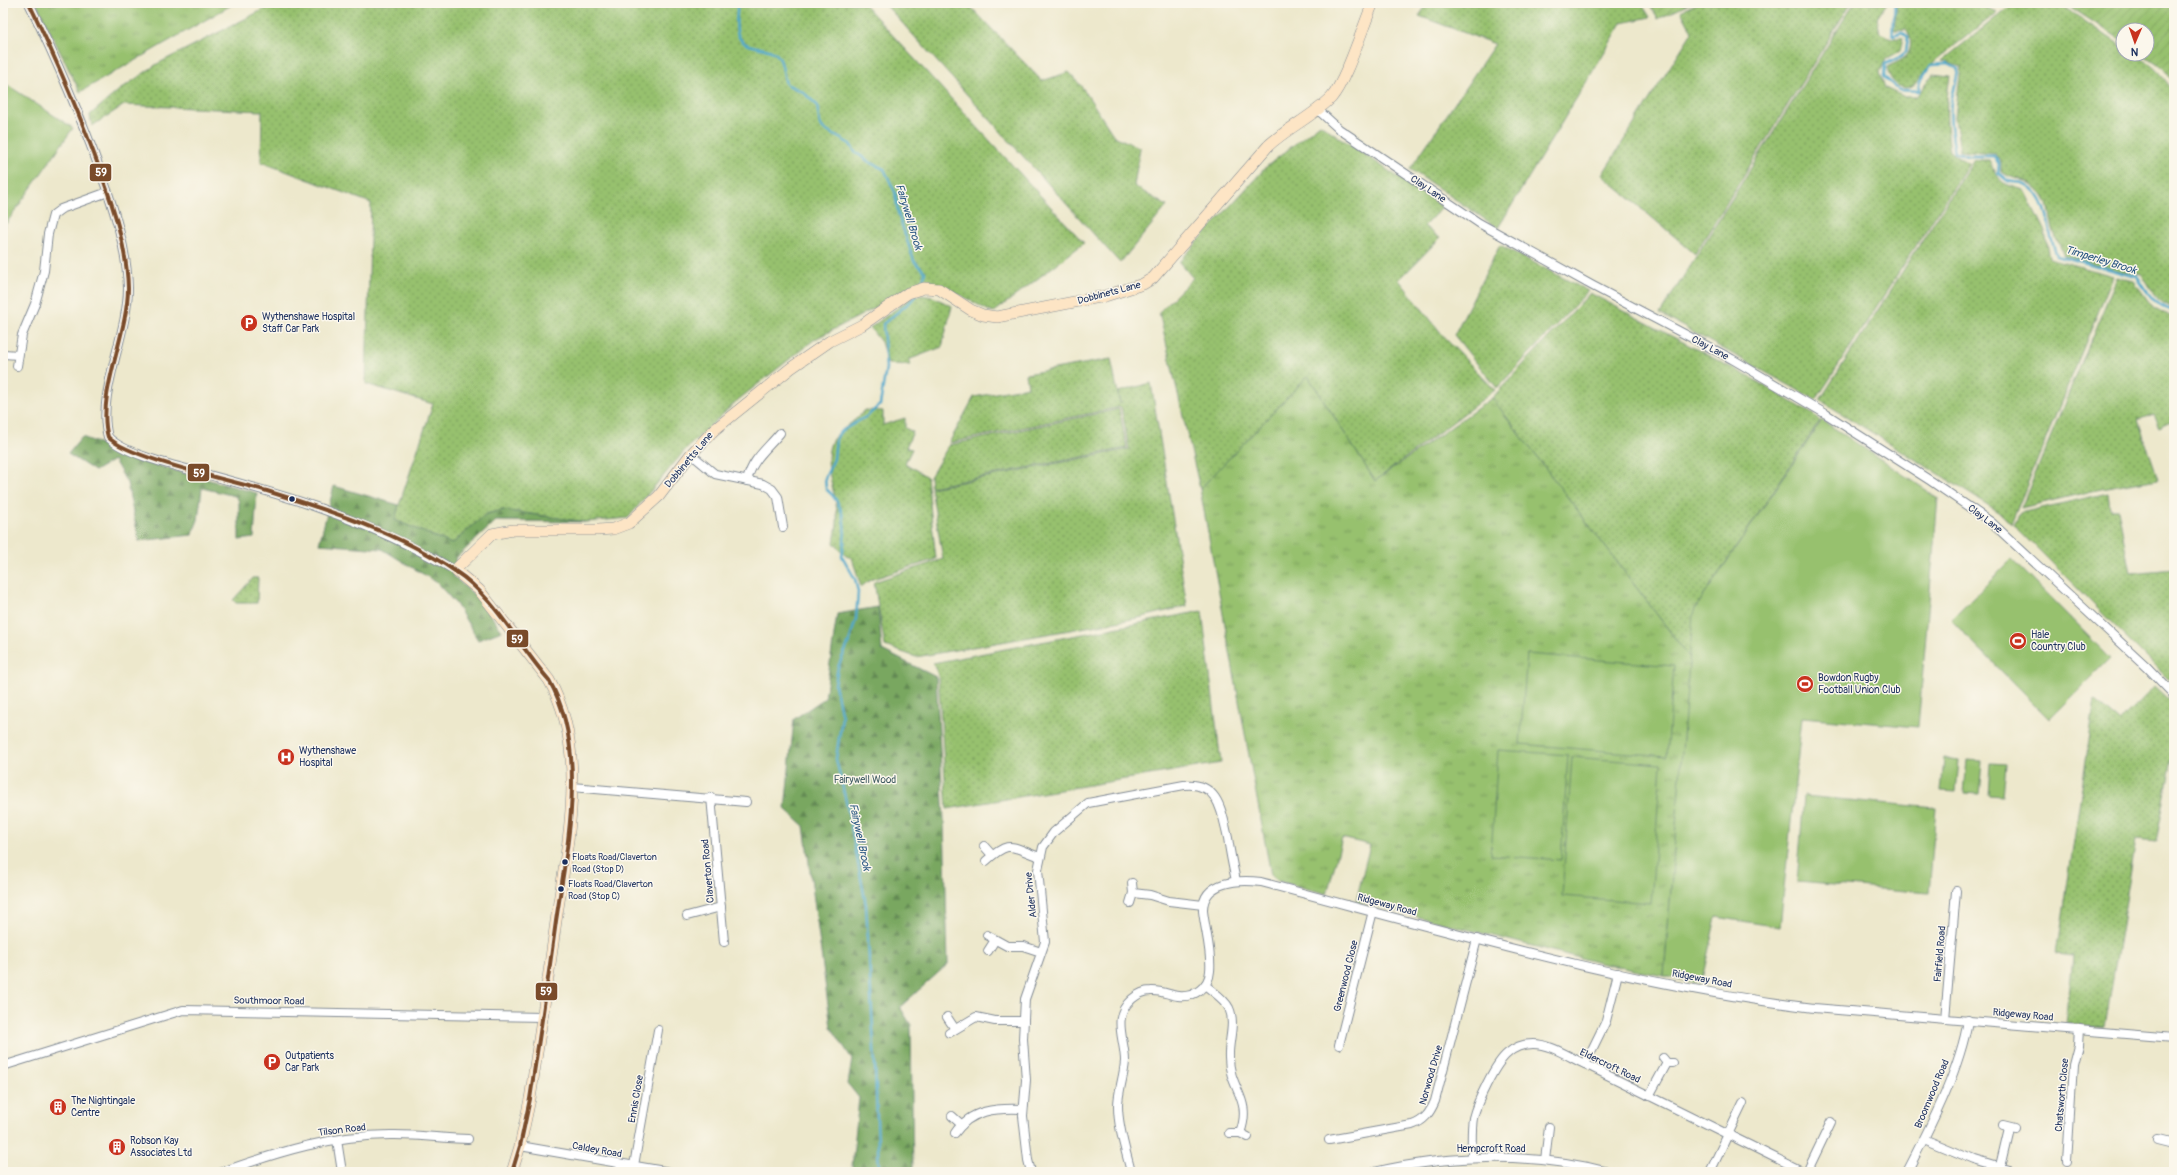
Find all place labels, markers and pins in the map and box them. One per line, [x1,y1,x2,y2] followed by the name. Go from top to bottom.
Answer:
[262,311,355,335] place label: Wythenshawe Hospital Staff Car Park
[239,313,259,333] parking icon: Wythenshawe Hospital Staff Car Park
[287,494,297,504] unlabelled marker
[2031,629,2086,653] place label: Hale Country Club
[2008,631,2028,651] sports icon: Hale Country Club
[1818,672,1901,696] place label: Bowdon Rugby Football Union Club
[1795,674,1815,694] sports icon: Bowdon Rugby Football Union Club
[299,745,356,769] place label: Wythenshawe Hospital
[276,747,296,767] hospital icon: Wythenshawe Hospital
[572,852,657,875] place label: Floats Road/Claverton Road (Stop D)
[560,857,570,867] marker: Floats Road/Claverton Road (Stop D)
[568,879,653,902] place label: Floats Road/Claverton Road (Stop C)
[556,884,566,894] marker: Floats Road/Claverton Road (Stop C)
[285,1050,335,1074] place label: Outpatients Car Park
[262,1052,282,1072] parking icon: Outpatients Car Park
[71,1095,135,1119] place label: The Nightingale Centre
[48,1097,68,1117] building icon: The Nightingale Centre
[130,1135,192,1159] place label: Robson Kay Associates Ltd
[107,1137,127,1157] building icon: Robson Kay Associates Ltd

